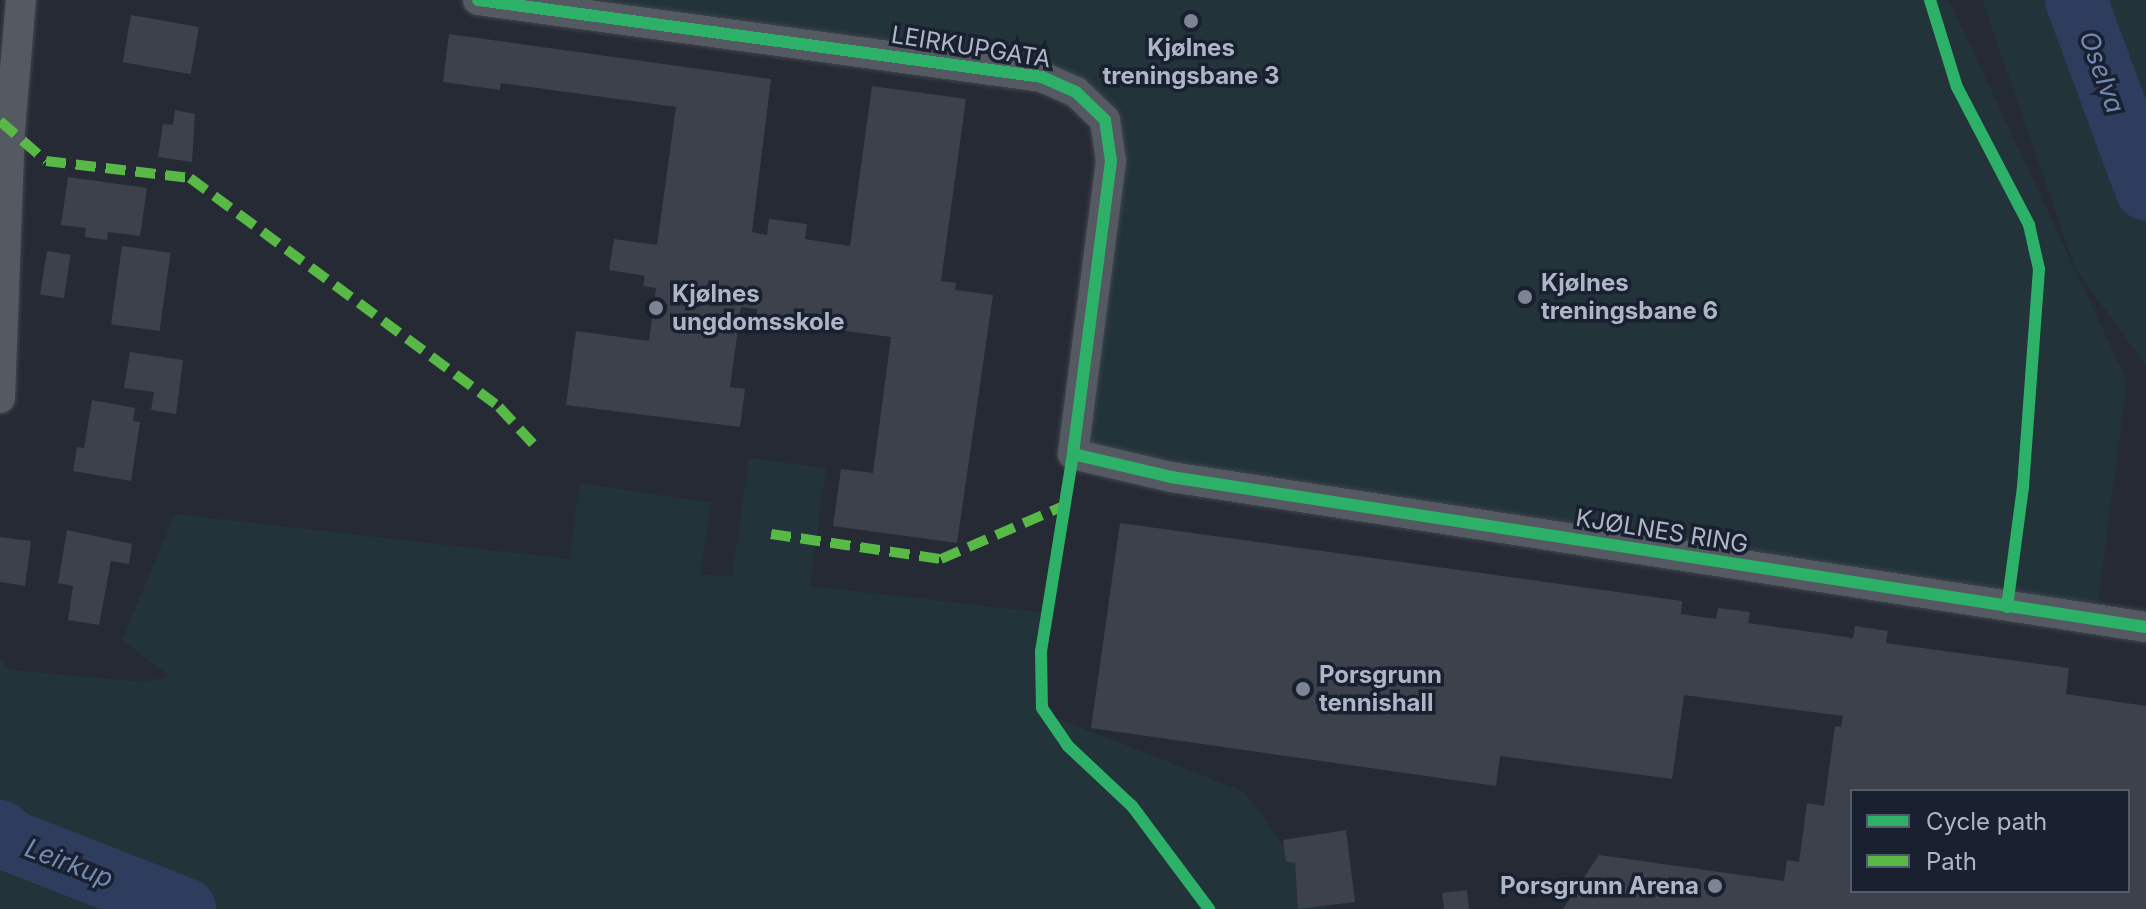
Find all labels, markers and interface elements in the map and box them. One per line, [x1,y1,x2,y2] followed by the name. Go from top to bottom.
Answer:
[1182,12,1200,30] marker: Kjølnes treningsbane 3
[889,20,1053,74] street label: LEIRKUPGATA
[2073,27,2131,117] water label: Oselva
[1103,34,1279,90] place label: Kjølnes treningsbane 3
[1541,269,1718,325] place label: Kjølnes treningsbane 6
[672,280,845,336] place label: Kjølnes ungdomsskole
[1516,288,1534,306] marker: Kjølnes treningsbane 6
[647,299,665,317] marker: Kjølnes ungdomsskole
[1574,503,1750,559] street label: KJØLNES RING
[1319,661,1442,717] place label: Porsgrunn tennishall
[1294,680,1312,698] marker: Porsgrunn tennishall
[1850,789,2130,893] legend
[1926,807,2047,836] text: Cycle path
[21,832,117,894] water label: Leirkup
[1926,847,1977,876] text: Path
[1500,872,1699,900] place label: Porsgrunn Arena
[1706,877,1724,895] marker: Porsgrunn Arena

